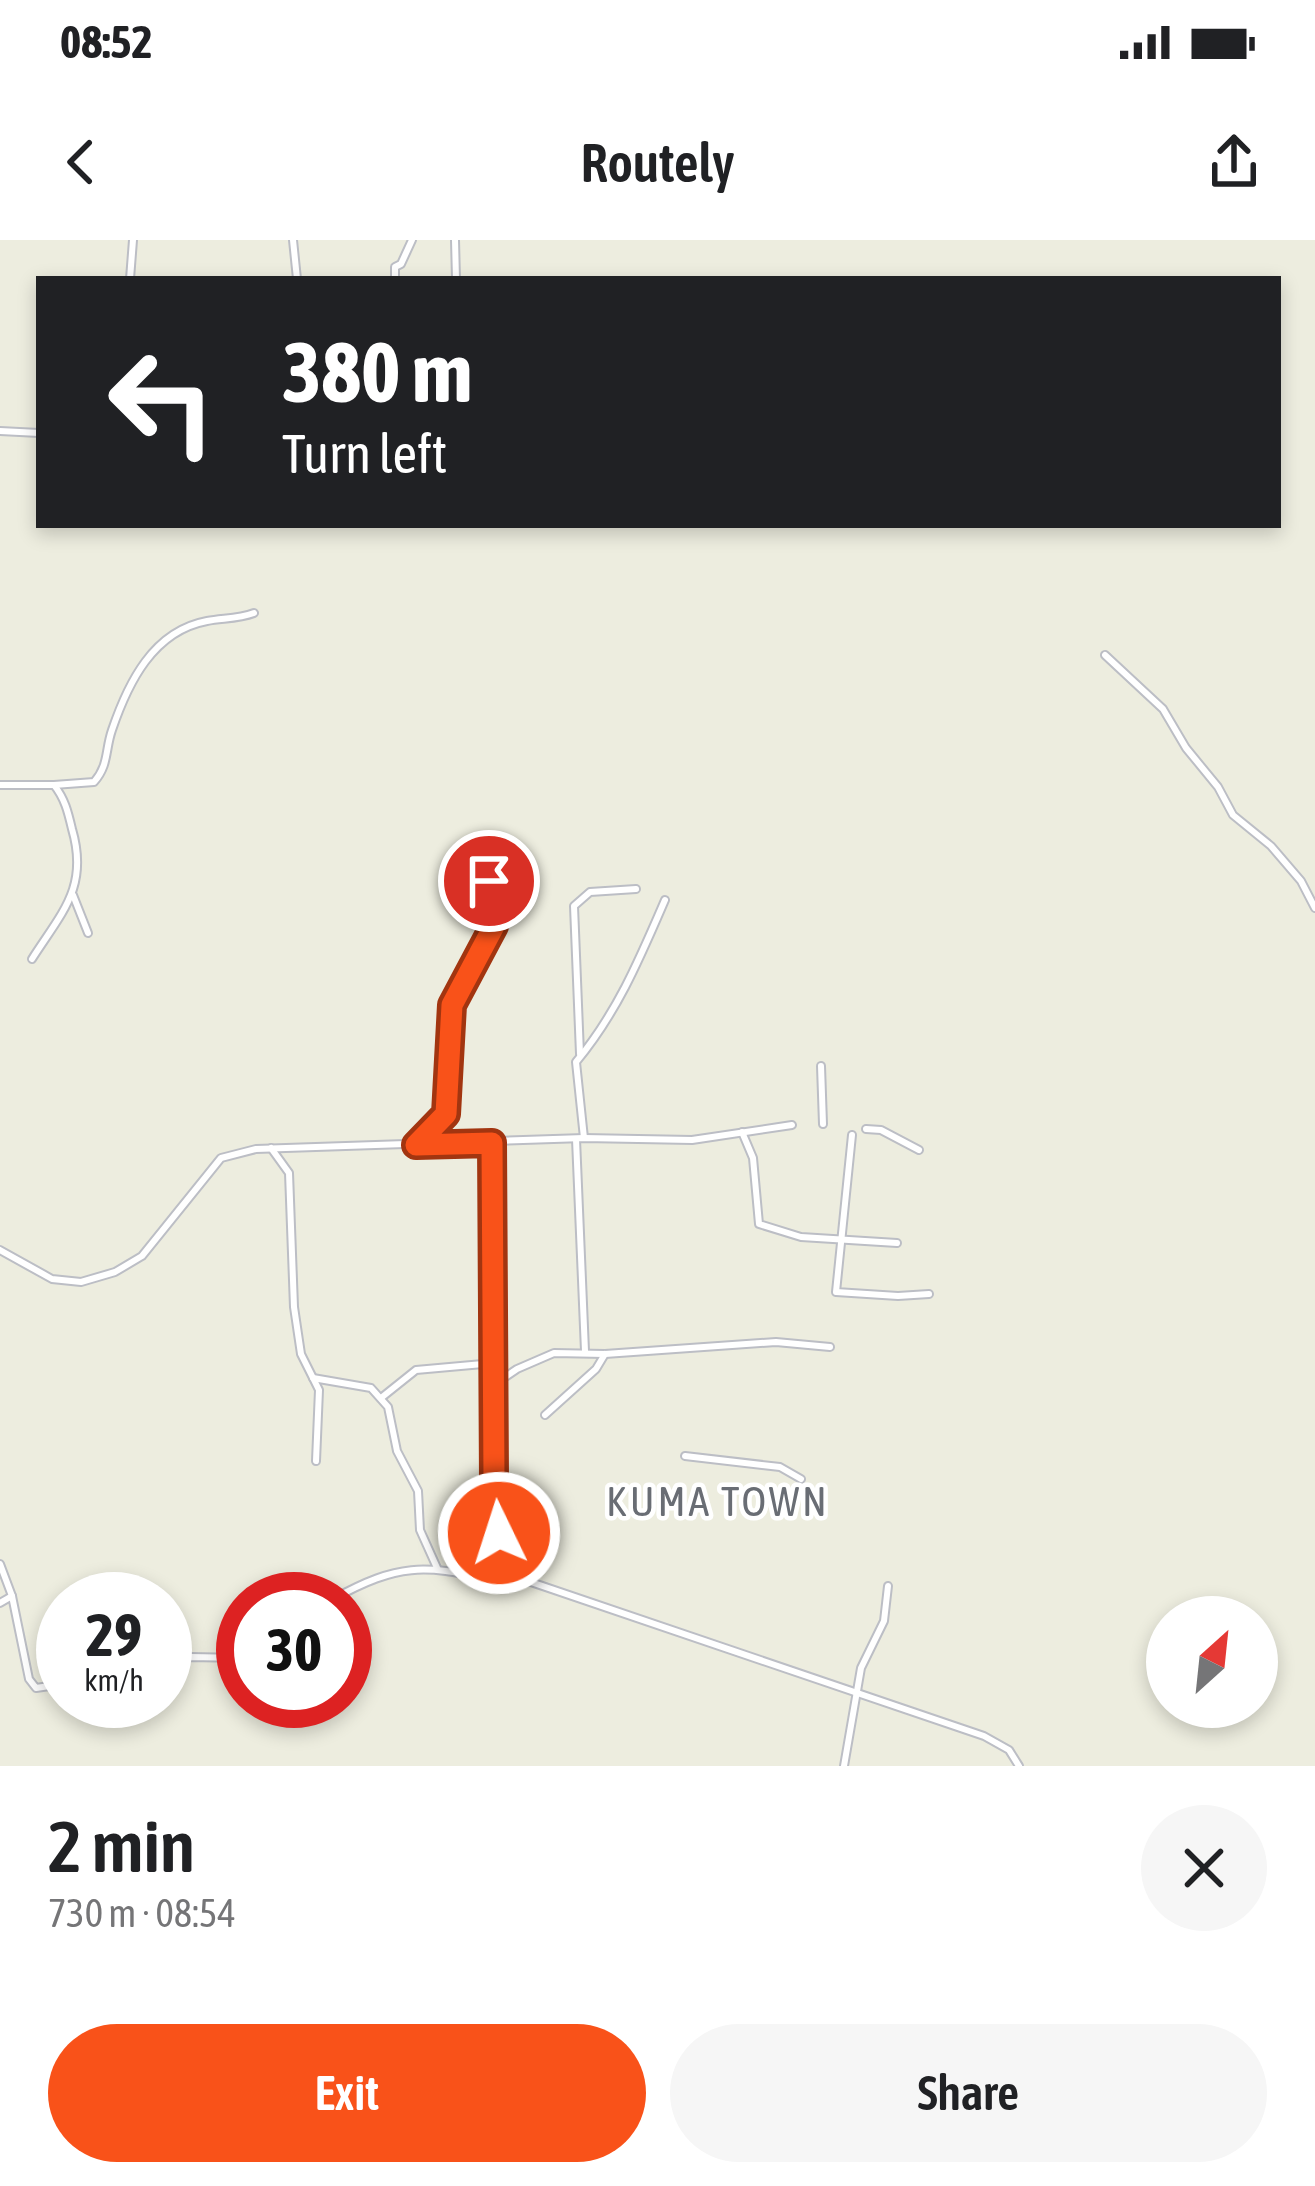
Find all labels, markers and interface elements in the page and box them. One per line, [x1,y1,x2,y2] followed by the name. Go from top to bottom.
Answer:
[60,16,153,68] text: 08:52
[48,129,114,195] icon: back
[1201,129,1267,195] icon: share
[580,132,735,193] text: Routely
[84,324,240,480] icon: left
[282,324,472,420] text: 380 m
[282,423,447,484] text: Turn left
[438,830,540,932] pin
[456,848,522,914] icon: arrive
[436,1470,562,1596] position arrow
[606,1477,830,1525] district label: KUMA TOWN
[216,1572,372,1728] speed limit sign: 30
[1146,1596,1278,1728] north arrow
[1146,1596,1278,1728] map controls
[86,1600,142,1669] text: 29
[84,1663,144,1697] text: km/h
[48,1805,195,1887] text: 2 min
[1141,1805,1267,1931] button: close
[48,1891,236,1935] text: 730 m · 08:54
[48,2024,646,2162] button: Exit
[670,2024,1267,2162] button: Share

